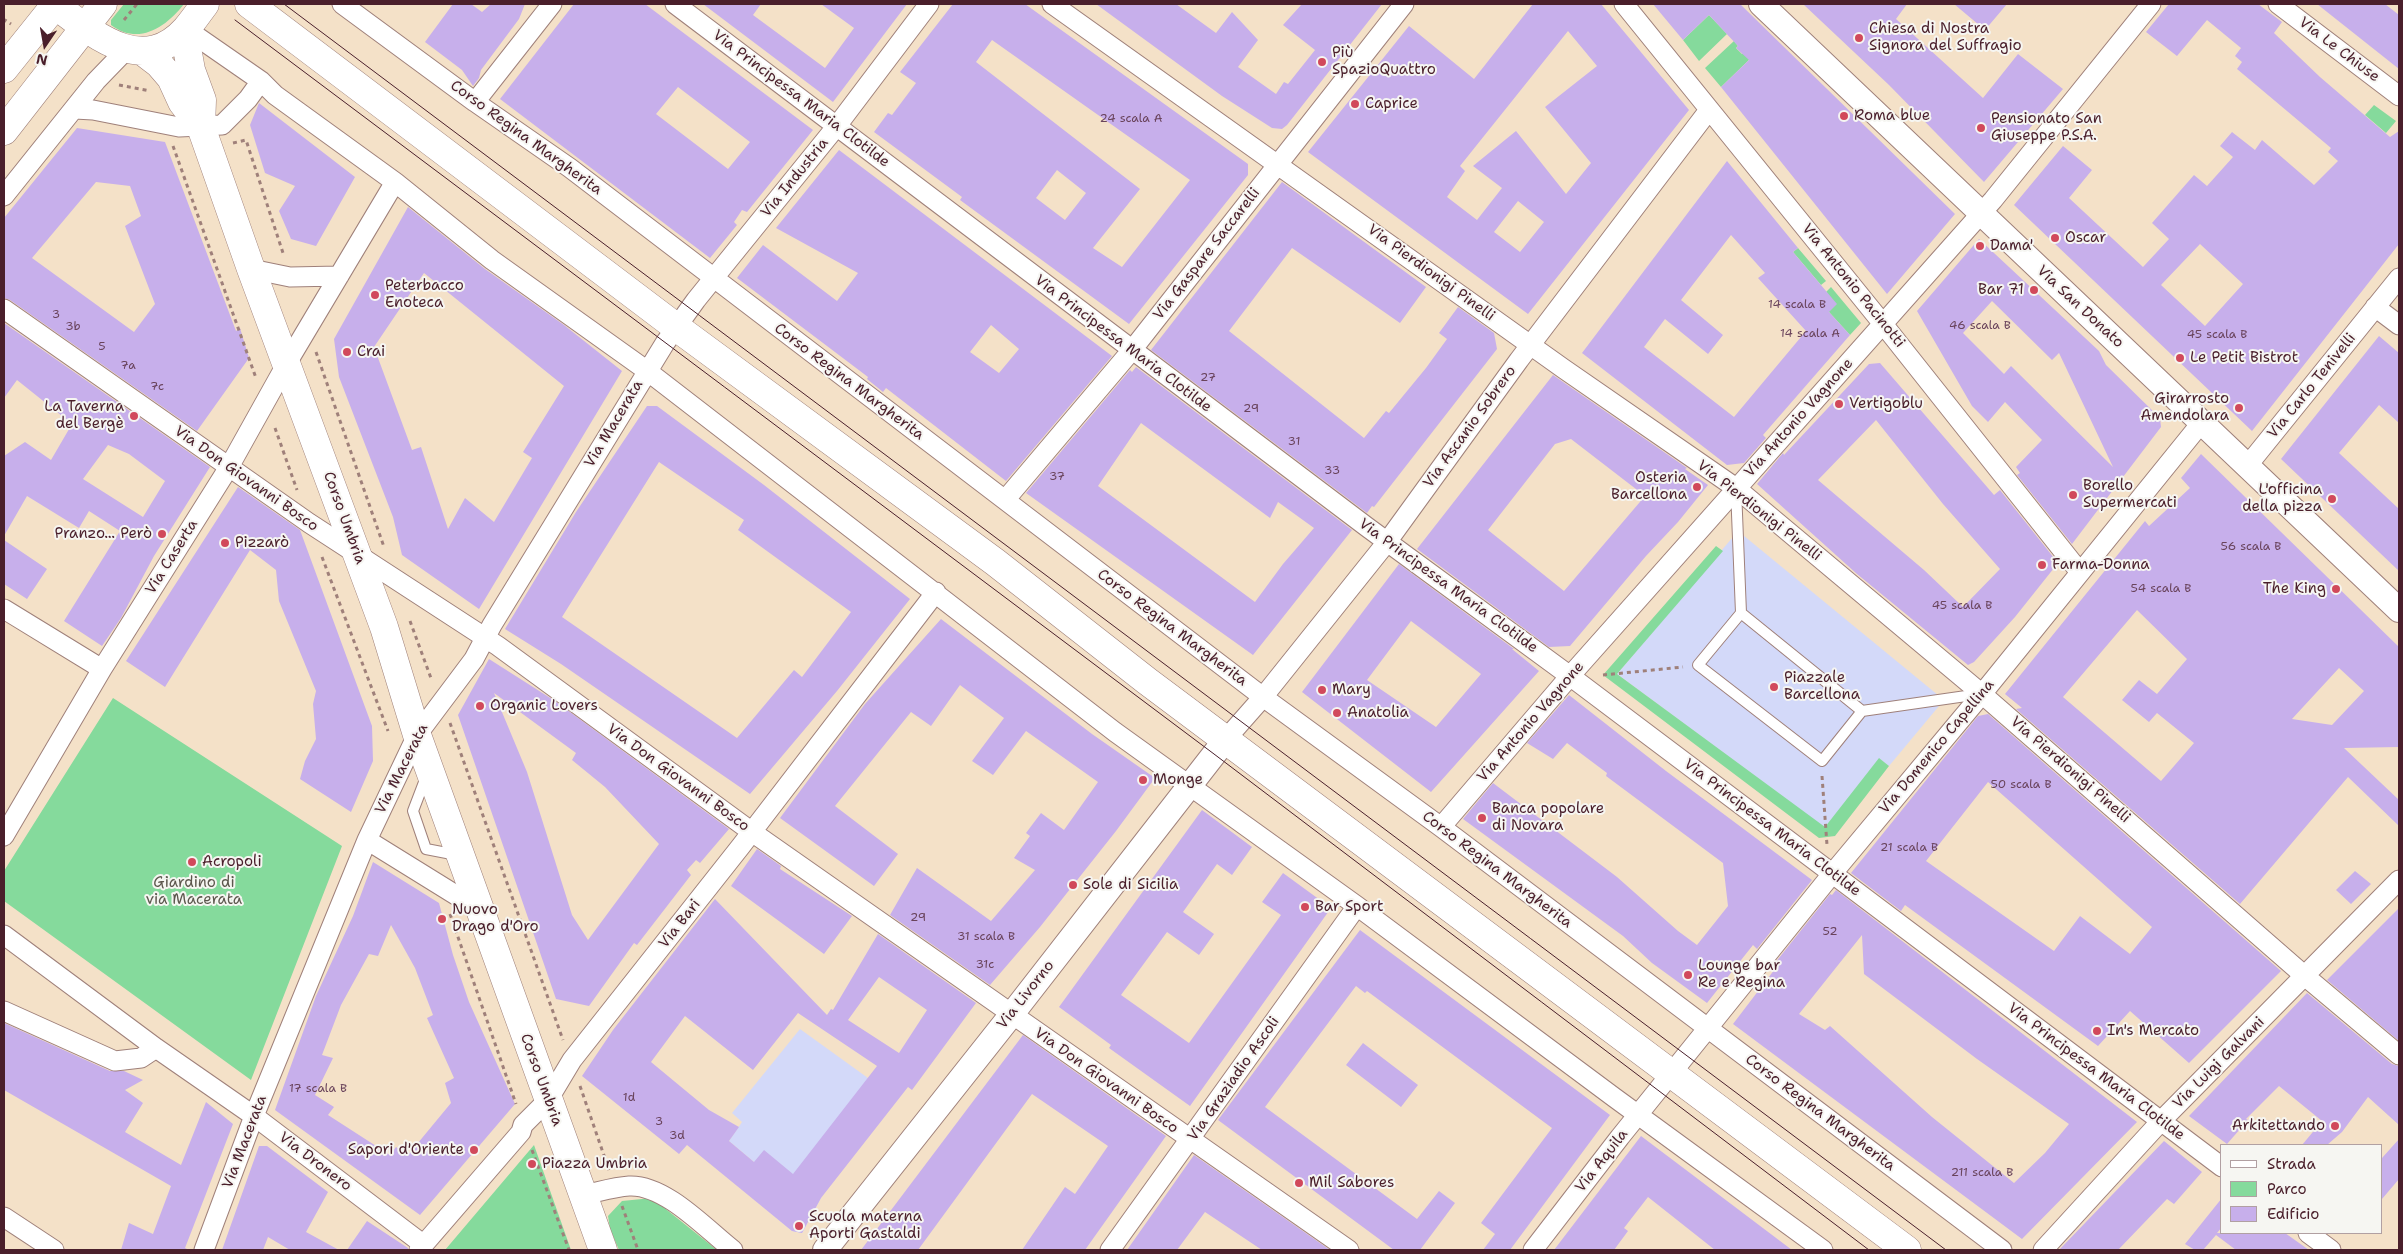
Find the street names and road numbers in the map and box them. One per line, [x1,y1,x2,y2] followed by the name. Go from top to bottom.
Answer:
[2295,14,2383,86] street label: Via Le Chiuse
[709,26,893,172] street label: Via Principessa Maria Clotilde
[447,77,605,199] street label: Corso Regina Margherita
[758,135,832,221] street label: Via Industria
[1150,184,1264,324] street label: Via Gaspare Saccarelli
[1798,220,1908,352] street label: Via Antonio Pacinotti
[1364,221,1498,325] street label: Via Pierdionigi Pinelli
[2033,262,2127,352] street label: Via San Donato
[1031,271,1215,417] street label: Via Principessa Maria Clotilde
[770,320,928,444] street label: Corso Regina Margherita
[2264,330,2360,442] street label: Via Carlo Tenivelli
[1741,355,1857,481] street label: Via Antonio Vagnone
[1420,363,1520,491] street label: Via Ascanio Sobrero
[581,377,647,471] street label: Via Macerata
[170,422,322,536] street label: Via Don Giovanni Bosco
[1693,457,1825,565] street label: Via Pierdionigi Pinelli
[319,469,369,567] street label: Corso Umbria
[1355,515,1541,657] street label: Via Principessa Maria Clotilde
[142,516,202,598] street label: Via Caserta
[1093,566,1251,690] street label: Corso Regina Margherita
[1474,658,1588,786] street label: Via Antonio Vagnone
[1876,676,1998,818] street label: Via Domenico Capellina
[2006,713,2134,827] street label: Via Pierdionigi Pinelli
[603,720,753,836] street label: Via Don Giovanni Bosco
[372,721,432,817] street label: Via Macerata
[1680,755,1864,901] street label: Via Principessa Maria Clotilde
[1418,808,1576,932] street label: Corso Regina Margherita
[655,896,705,952] street label: Via Bari
[994,957,1058,1033] street label: Via Livorno
[2004,999,2188,1145] street label: Via Principessa Maria Clotilde
[1184,1013,1284,1145] street label: Via Graziadio Ascoli
[2169,1013,2269,1113] street label: Via Luigi Galvani
[1030,1024,1182,1138] street label: Via Don Giovanni Bosco
[516,1031,566,1129] street label: Corso Umbria
[1741,1051,1899,1175] street label: Corso Regina Margherita
[219,1093,271,1191] street label: Via Macerata
[1572,1126,1632,1196] street label: Via Aquila
[275,1129,355,1195] street label: Via Dronero

